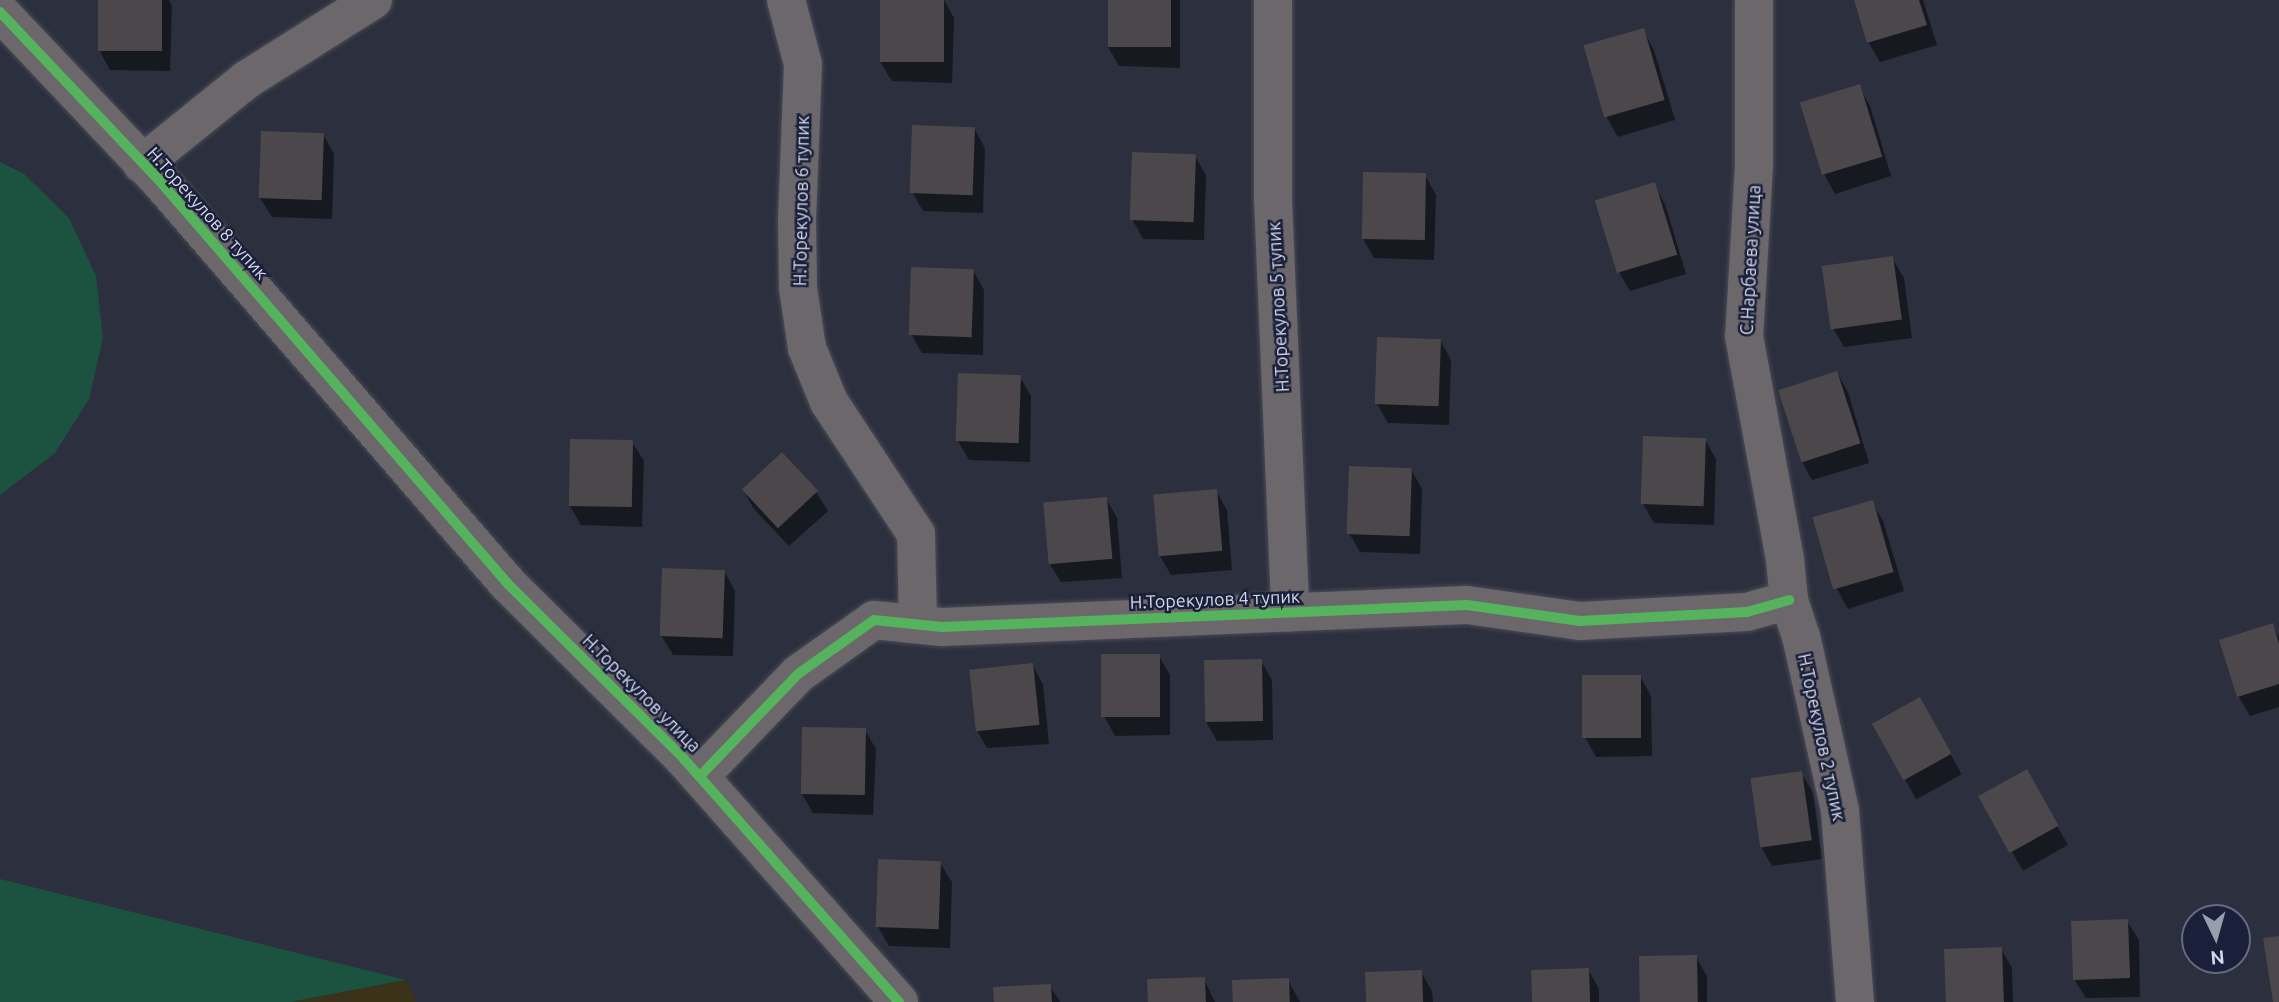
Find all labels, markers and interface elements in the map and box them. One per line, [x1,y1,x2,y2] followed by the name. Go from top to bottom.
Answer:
[789,116,813,286] street label: Н.Торекулов 6 тупик
[143,142,273,284] street label: Н.Торекулов 8 тупик
[1735,184,1765,336] street label: С.Нарбаева улица
[1263,221,1293,393] street label: Н.Торекулов 5 тупик
[1129,585,1301,613] street label: Н.Торекулов 4 тупик
[578,629,706,757] street label: Н.Торекулов улица
[1794,651,1850,823] street label: Н.Торекулов 2 тупик
[2181,904,2251,974] north arrow
[2210,946,2226,970] text: N

